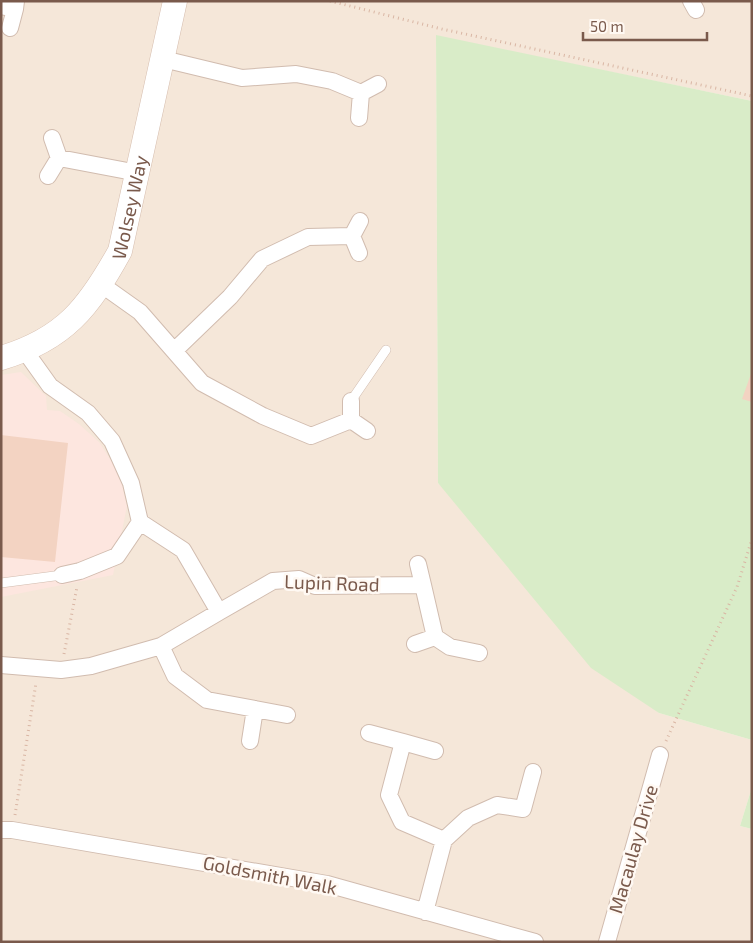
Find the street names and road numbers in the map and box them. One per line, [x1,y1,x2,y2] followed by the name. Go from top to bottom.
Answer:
[106,153,152,261] street label: Wolsey Way
[284,569,380,596] street label: Lupin Road
[603,782,662,916] street label: Macaulay Drive
[201,850,339,899] street label: Goldsmith Walk

